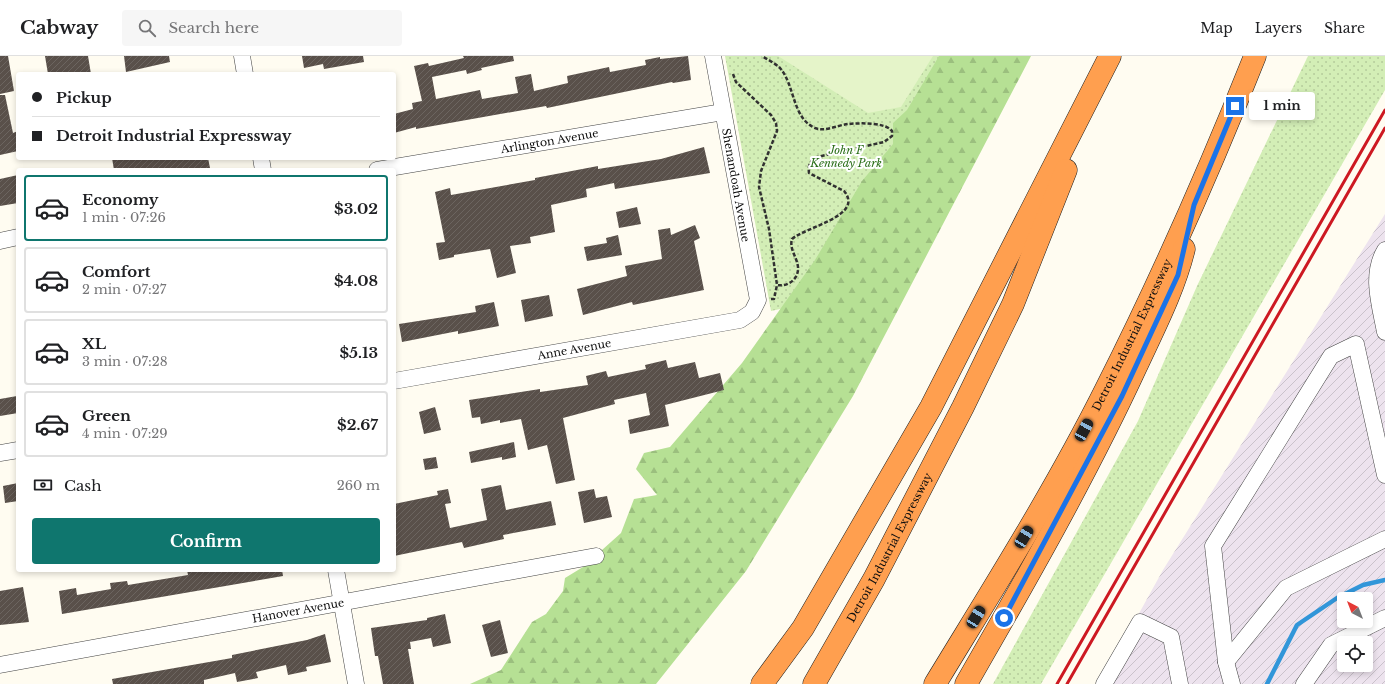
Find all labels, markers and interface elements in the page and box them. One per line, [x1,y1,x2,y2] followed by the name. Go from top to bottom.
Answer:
[122,10,402,46] search box
[20,16,98,39] text: Cabway
[136,17,158,39] icon: search
[168,18,259,37] text: Search here
[1200,19,1233,37] text: Map
[1255,19,1302,37] text: Layers
[1324,19,1365,37] text: Share
[56,88,112,107] text: Pickup
[1249,92,1315,120] callout: 1 min
[1226,97,1244,115] route end
[1263,97,1301,114] text: 1 min
[56,126,291,145] text: Detroit Industrial Expressway
[499,126,600,156] street label: Arlington Avenue
[719,127,753,243] street label: Shenandoah Avenue
[809,143,882,170] park label: John F Kennedy Park
[34,190,70,226] icon: car
[82,190,159,209] text: Economy
[334,199,378,218] text: $3.02
[82,209,166,226] text: 1 min · 07:26
[1089,257,1175,413] street label: Detroit Industrial Expressway
[34,262,70,298] icon: car
[82,262,150,281] text: Comfort
[334,271,378,290] text: $4.08
[82,281,166,298] text: 2 min · 07:27
[34,334,70,370] icon: car
[82,334,106,353] text: XL
[535,336,612,363] street label: Anne Avenue
[339,343,378,362] text: $5.13
[82,353,168,370] text: 3 min · 07:28
[34,406,70,442] icon: car
[82,406,131,425] text: Green
[337,415,378,434] text: $2.67
[1073,417,1095,443] car
[82,425,168,442] text: 4 min · 07:29
[844,470,935,625] street label: Detroit Industrial Expressway
[32,474,54,496] icon: cash
[64,476,101,495] text: Cash
[337,477,380,494] text: 260 m
[32,518,380,564] button: Confirm
[1013,524,1035,550] car
[1337,592,1373,628] north arrow
[1337,592,1373,672] map controls
[251,595,345,626] street label: Hanover Avenue
[965,604,987,630] car
[995,609,1013,627] route start
[1337,636,1373,672] button: locate

